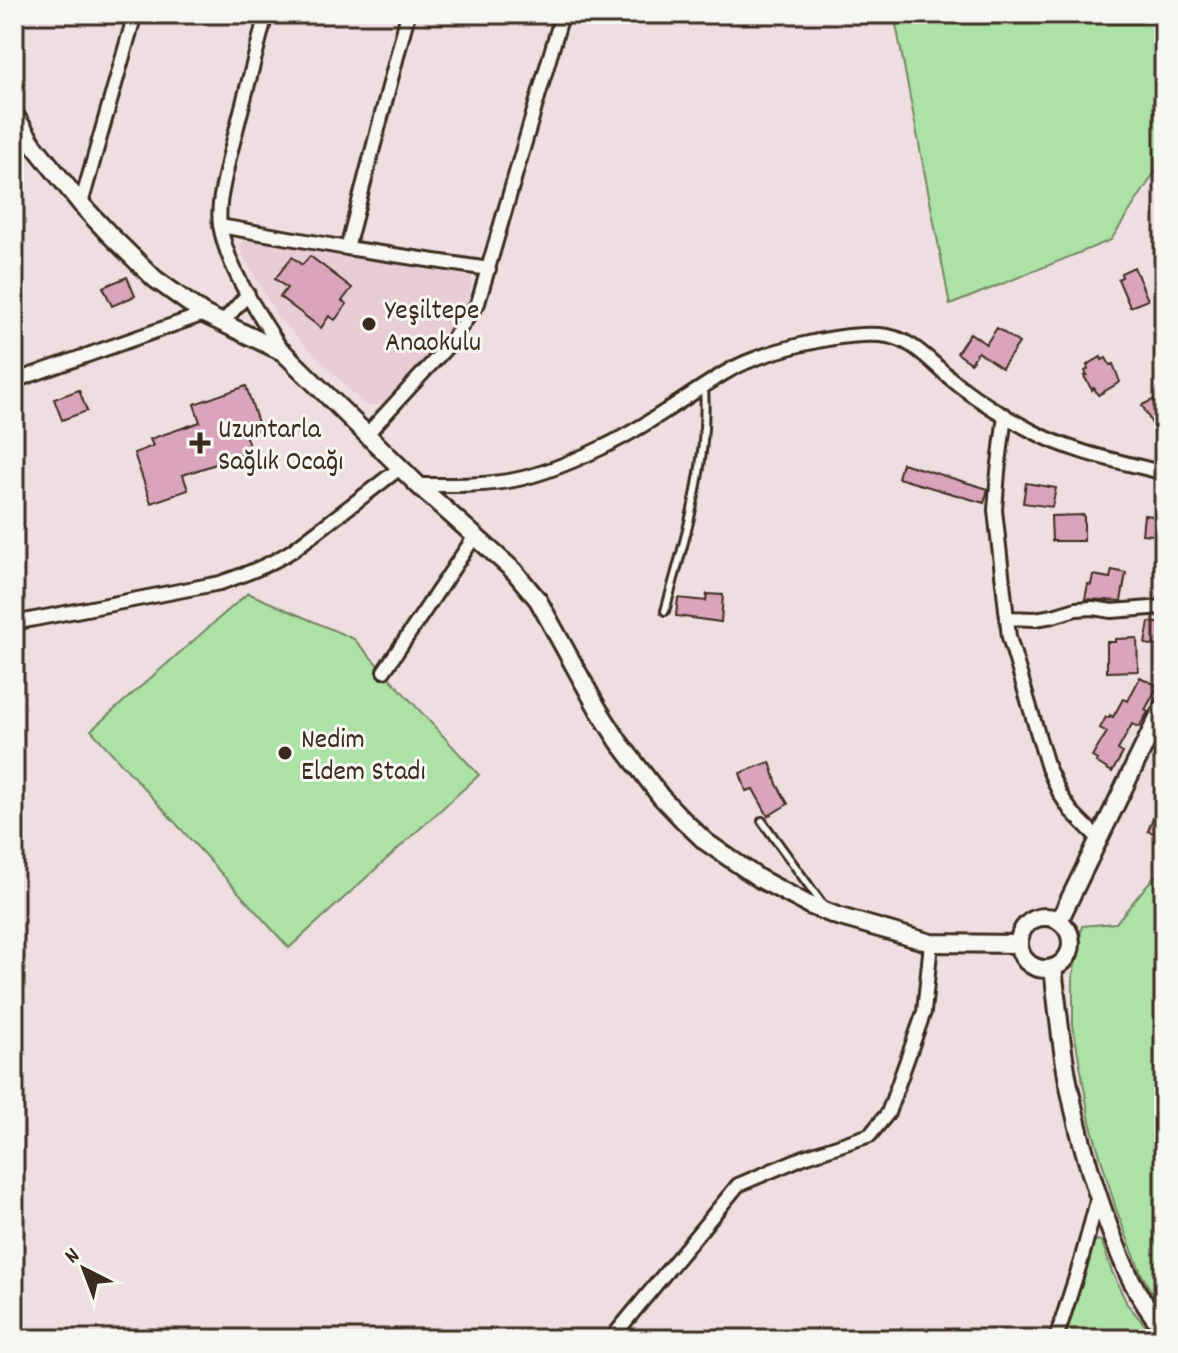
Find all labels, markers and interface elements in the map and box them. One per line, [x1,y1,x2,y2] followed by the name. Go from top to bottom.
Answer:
[385,293,481,365] place label: Yeşiltepe Anaokulu
[360,315,378,333] marker: Yeşiltepe Anaokulu
[218,412,343,484] place label: Uzuntarla Sağlık Ocağı
[189,432,211,454] marker: Uzuntarla Sağlık Ocağı
[301,722,426,794] place label: Nedim Eldem Stadı
[276,744,294,762] marker: Nedim Eldem Stadı
[44,1229,124,1309] north arrow
[59,1241,87,1272] text: N

